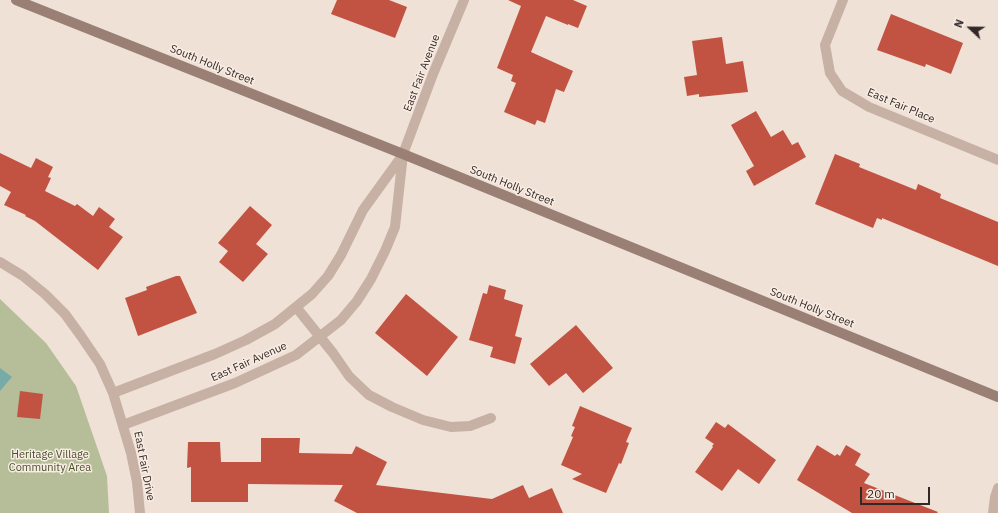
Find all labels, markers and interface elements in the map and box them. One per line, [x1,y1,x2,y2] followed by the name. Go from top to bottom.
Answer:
[950,8,990,48] north arrow
[951,17,967,30] text: N
[401,32,443,114] street label: East Fair Avenue
[168,42,256,88] street label: South Holly Street
[865,86,937,126] street label: East Fair Place
[468,163,556,209] street label: South Holly Street
[768,285,856,331] street label: South Holly Street
[209,339,289,385] street label: East Fair Avenue
[131,430,157,502] street label: East Fair Drive
[9,448,91,474] park label: Heritage Village Community Area
[862,479,932,505] scale bar
[867,486,895,501] text: 20 m

